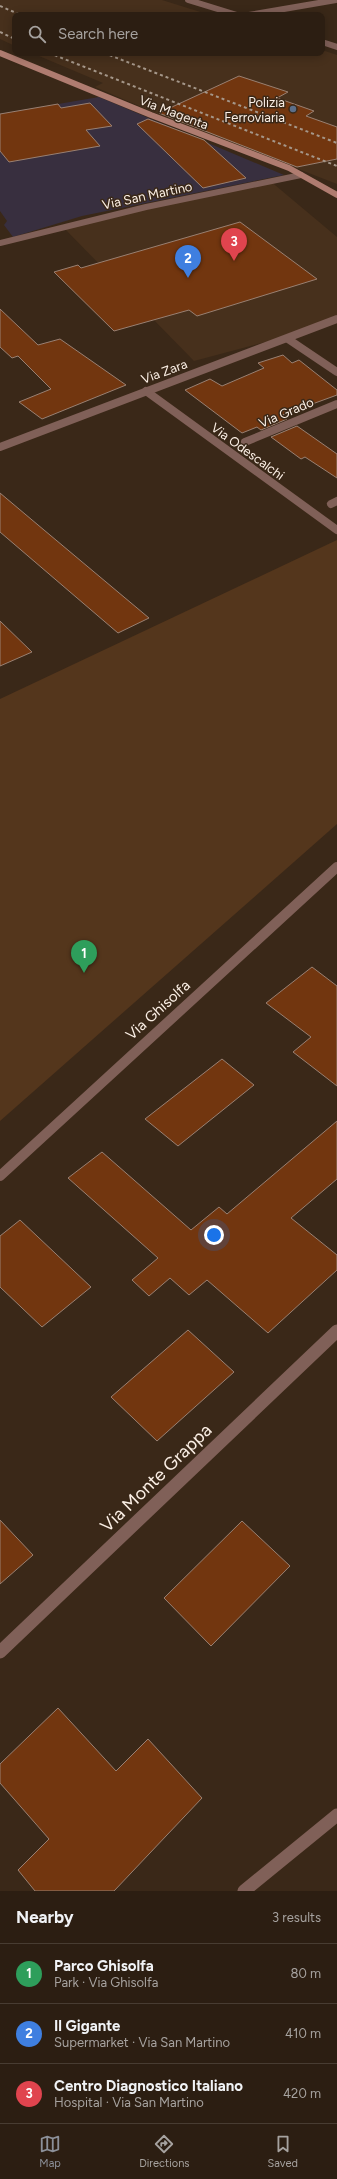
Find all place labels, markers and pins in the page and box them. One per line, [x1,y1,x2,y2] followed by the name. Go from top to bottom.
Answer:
[224,95,285,125] place label: Polizia Ferroviaria
[288,104,298,114] marker: Polizia Ferroviaria
[221,228,247,261] pin: 3
[175,245,201,278] pin: 2
[71,940,97,973] pin: 1

